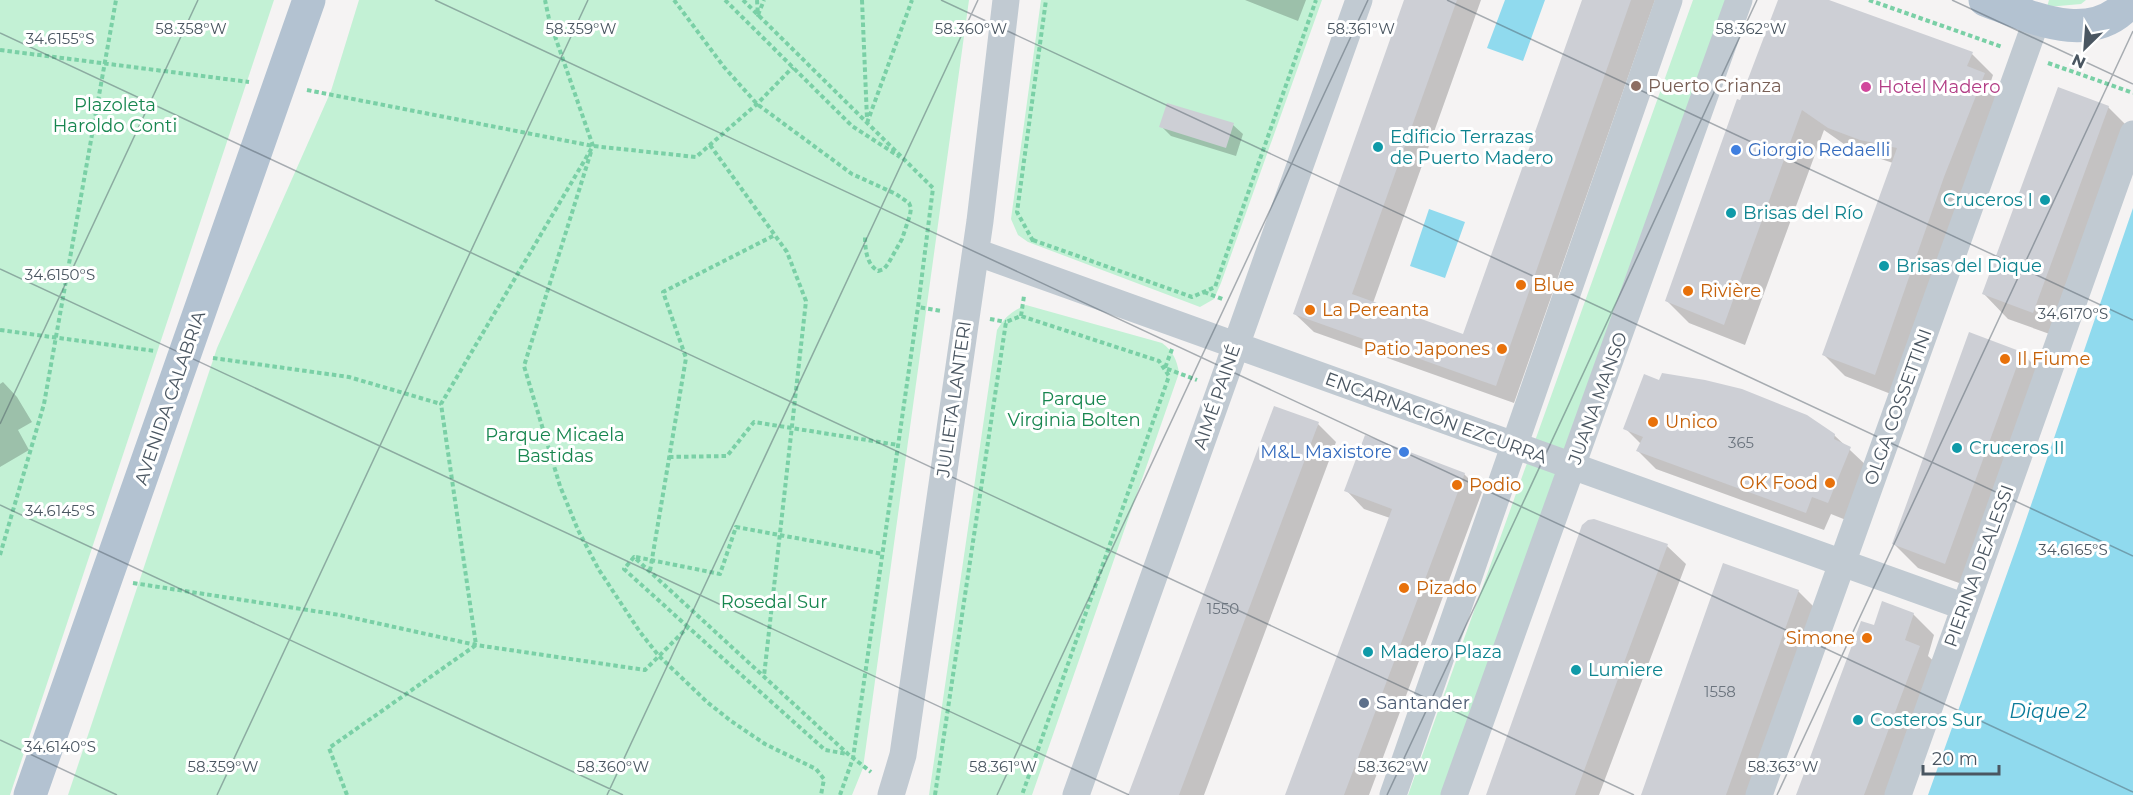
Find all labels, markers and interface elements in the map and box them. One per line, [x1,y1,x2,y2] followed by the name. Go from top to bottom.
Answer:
[2055,18,2115,78] north arrow
[155,19,227,38] text: 58.358°W
[546,19,617,38] text: 58.359°W
[935,19,1008,38] text: 58.360°W
[1327,19,1395,38] text: 58.361°W
[1715,19,1787,38] text: 58.362°W
[26,29,94,48] text: 34.6155°S
[2069,50,2089,72] text: N
[1648,75,1782,97] place label: Puerto Crianza
[1878,76,2000,98] place label: Hotel Madero
[1629,79,1643,93] marker: Puerto Crianza
[1859,80,1873,94] marker: Hotel Madero
[53,94,177,137] park label: Plazoleta Haroldo Conti
[1390,126,1553,169] place label: Edificio Terrazas de Puerto Madero
[1748,139,1890,161] place label: Giorgio Redaelli
[1371,140,1385,154] marker: Edificio Terrazas de Puerto Madero
[1729,143,1743,157] marker: Giorgio Redaelli
[1943,189,2033,211] place label: Cruceros I
[2038,193,2052,207] marker: Cruceros I
[1743,202,1863,224] place label: Brisas del Río
[1724,206,1738,220] marker: Brisas del Río
[1896,255,2042,277] place label: Brisas del Dique
[1877,259,1891,273] marker: Brisas del Dique
[25,265,95,284] text: 34.6150°S
[1533,274,1575,296] place label: Blue
[1514,278,1528,292] marker: Blue
[1700,280,1761,302] place label: Rivière
[1681,284,1695,298] marker: Rivière
[1322,299,1429,321] place label: La Pereanta
[1303,303,1317,317] marker: La Pereanta
[2038,304,2108,323] text: 34.6170°S
[130,308,210,488] street label: AVENIDA CALABRIA
[932,319,976,480] street label: JULIETA LANTERI
[1859,326,1937,488] street label: OLGA COSSETTINI
[1564,329,1632,468] street label: JUANA MANSO
[1364,338,1490,360] place label: Patio Japones
[1189,342,1245,452] street label: AIMÉ PAINÉ
[1495,342,1509,356] marker: Patio Japones
[2017,348,2090,370] place label: Il Fiume
[1998,352,2012,366] marker: Il Fiume
[1322,368,1550,468] street label: ENCARNACIÓN EZCURRA
[1007,388,1141,431] park label: Parque Virginia Bolten
[1665,411,1718,433] place label: Unico
[1646,415,1660,429] marker: Unico
[485,424,625,467] park label: Parque Micaela Bastidas
[1728,433,1754,452] house number: 365
[1969,437,2065,459] place label: Cruceros II
[1260,441,1392,463] place label: M&L Maxistore
[1950,441,1964,455] marker: Cruceros II
[1397,445,1411,459] marker: M&L Maxistore
[1740,472,1818,494] place label: OK Food
[1469,474,1521,496] place label: Podio
[1823,476,1837,490] marker: OK Food
[1450,478,1464,492] marker: Podio
[1939,482,2019,650] street label: PIERINA DEALESSI
[25,501,95,520] text: 34.6145°S
[2038,540,2108,559] text: 34.6165°S
[1416,577,1477,599] place label: Pizado
[1397,581,1411,595] marker: Pizado
[721,591,827,613] park label: Rosedal Sur
[1207,599,1239,618] house number: 1550
[1786,627,1855,649] place label: Simone
[1860,631,1874,645] marker: Simone
[1380,641,1502,663] place label: Madero Plaza
[1361,645,1375,659] marker: Madero Plaza
[1588,659,1663,681] place label: Lumiere
[1569,663,1583,677] marker: Lumiere
[1704,682,1736,701] house number: 1558
[1376,692,1470,714] place label: Santander
[1357,696,1371,710] marker: Santander
[2009,699,2087,723] water label: Dique 2
[1870,709,1982,731] place label: Costeros Sur
[1851,713,1865,727] marker: Costeros Sur
[24,737,96,756] text: 34.6140°S
[1923,738,2000,776] scale bar
[1932,748,1978,770] text: 20 m
[188,757,259,776] text: 58.359°W
[577,757,650,776] text: 58.360°W
[969,757,1037,776] text: 58.361°W
[1357,757,1429,776] text: 58.362°W
[1748,757,1819,776] text: 58.363°W

